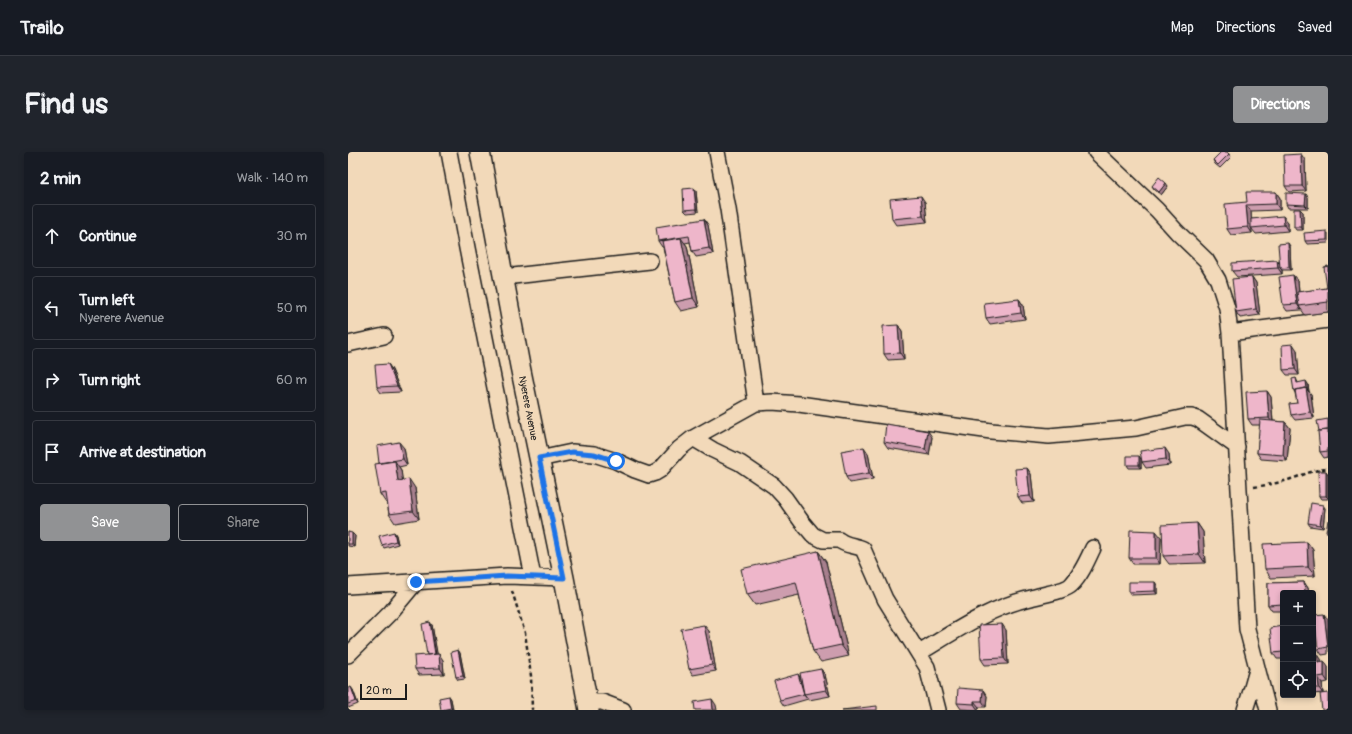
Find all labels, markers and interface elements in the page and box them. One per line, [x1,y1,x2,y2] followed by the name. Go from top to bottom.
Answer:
[20,16,64,40] text: Trailo
[1171,19,1194,36] text: Map
[1216,19,1275,36] text: Directions
[1297,19,1332,36] text: Saved
[1233,86,1328,123] button: Directions
[24,87,108,122] text: Find us
[40,168,81,189] text: 2 min
[237,170,308,186] text: Walk · 140 m
[41,225,63,247] icon: ahead
[79,227,137,246] text: Continue
[277,228,307,244] text: 30 m
[79,291,135,310] text: Turn left
[41,297,63,319] icon: left
[277,300,307,316] text: 50 m
[79,310,164,326] text: Nyerere Avenue
[41,369,63,391] icon: right
[79,371,140,390] text: Turn right
[276,372,307,388] text: 60 m
[516,375,540,441] street label: Nyerere Avenue
[41,441,63,463] icon: arrive
[79,443,206,462] text: Arrive at destination
[607,452,625,470] route start
[40,504,170,541] button: Save
[178,504,308,541] button: Share
[407,573,425,591] route end
[1280,590,1316,698] map controls
[1280,590,1316,626] button: +
[1280,626,1316,662] button: −
[1280,662,1316,698] button: locate
[360,682,407,701] scale bar
[366,684,392,697] text: 20 m

